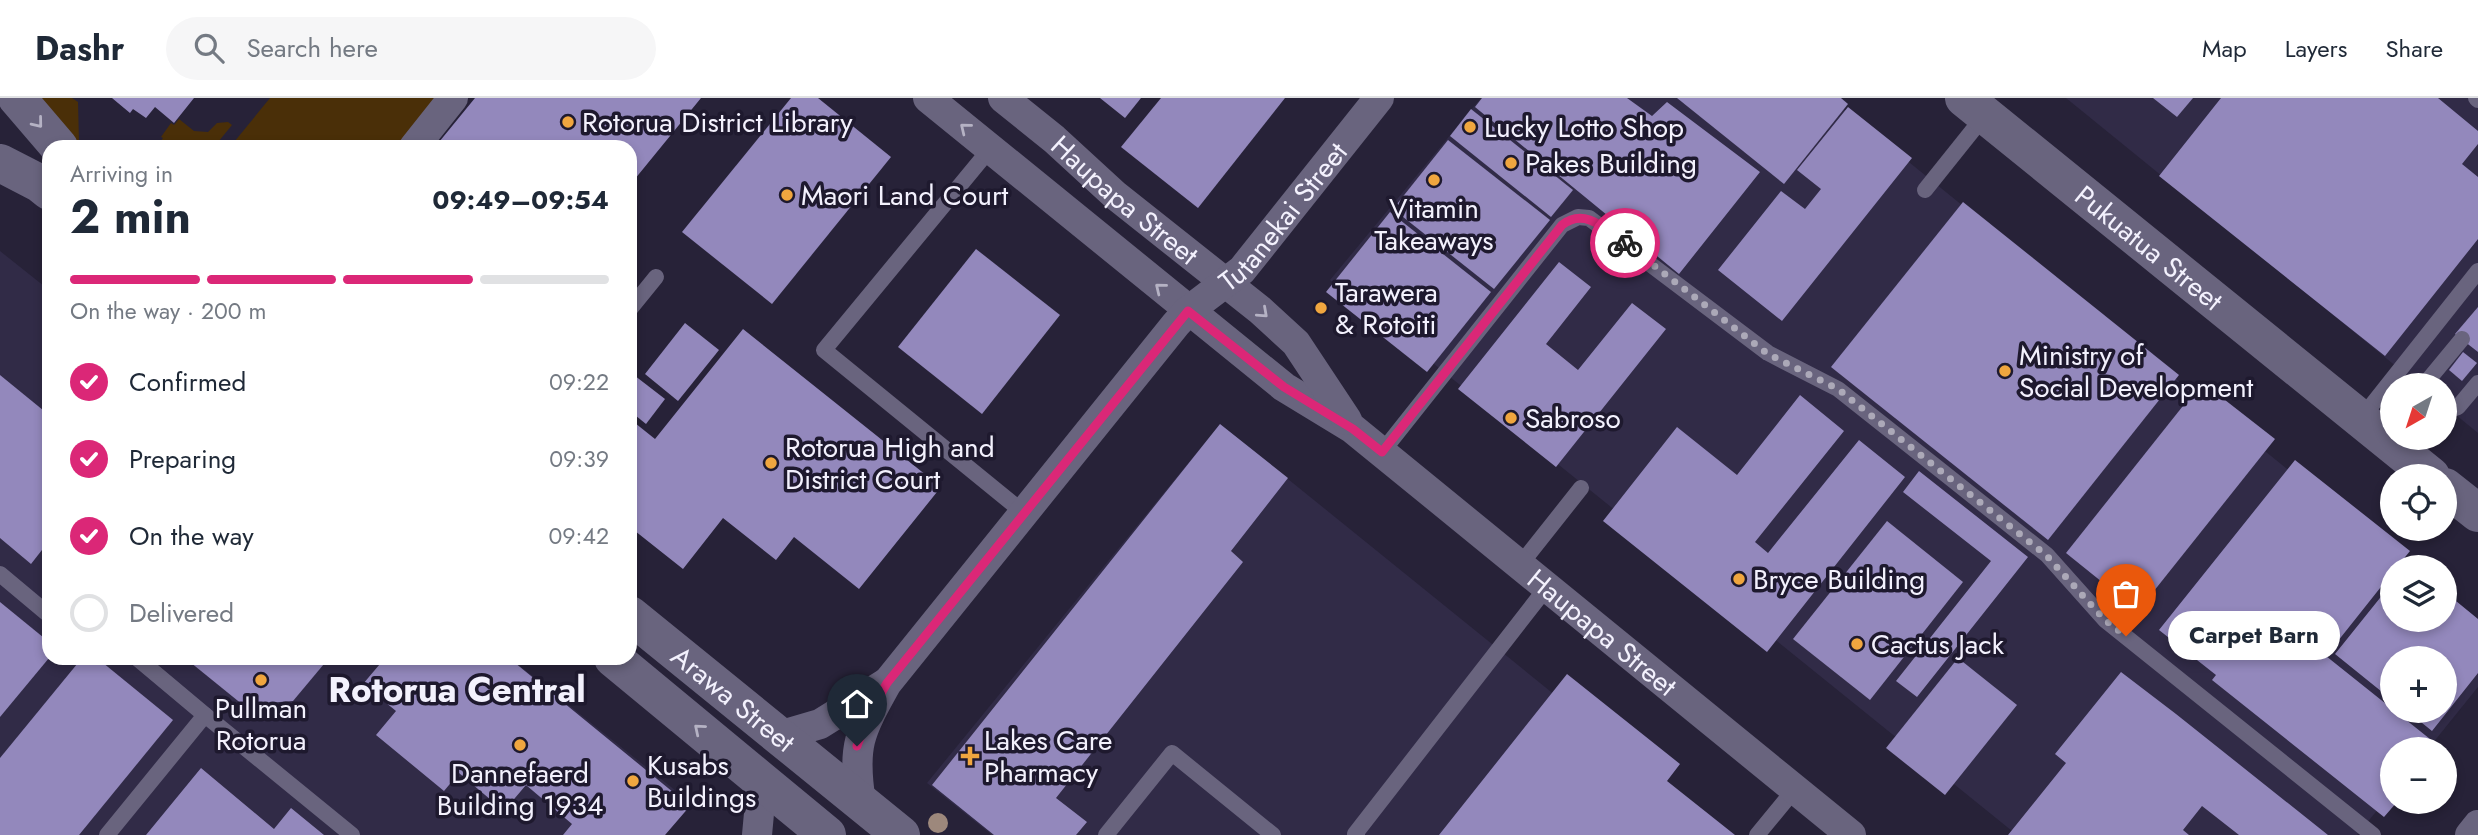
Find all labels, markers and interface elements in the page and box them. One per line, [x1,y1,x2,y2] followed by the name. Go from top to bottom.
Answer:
[166,17,656,80] search box
[35,25,124,72] text: Dashr
[190,29,228,67] icon: search
[246,29,378,67] text: Search here
[2202,31,2247,66] text: Map
[2285,31,2347,66] text: Layers
[2385,31,2443,66] text: Share
[582,102,853,143] place label: Rotorua District Library
[1484,107,1684,148] place label: Lucky Lotto Shop
[560,114,576,130] marker: Rotorua District Library
[29,115,42,127] one-way arrow
[1462,119,1478,135] marker: Lucky Lotto Shop
[961,124,973,137] one-way arrow
[1042,126,1208,275] street label: Haupapa Street
[1210,133,1357,301] street label: Tutanekai Street
[1525,143,1697,184] place label: Pakes Building
[1503,155,1519,171] marker: Pakes Building
[70,157,173,191] text: Arriving in
[1426,172,1442,188] marker: Vitamin Takeaways
[801,175,1009,216] place label: Maori Land Court
[2066,175,2232,320] street label: Pukuatua Street
[432,181,609,219] text: 09:49–09:54
[70,184,191,250] text: 2 min
[779,187,795,203] marker: Maori Land Court
[1374,188,1494,261] place label: Vitamin Takeaways
[1590,208,1660,278] courier
[1606,224,1644,262] icon: bike
[1335,272,1438,345] place label: Tarawera & Rotoiti
[1155,284,1168,296] one-way arrow
[70,294,266,328] text: On the way · 200 m
[1313,300,1329,316] marker: Tarawera & Rotoiti
[1255,305,1268,317] one-way arrow
[2019,335,2254,408] place label: Ministry of Social Development
[70,363,108,401] icon: check
[129,363,246,401] text: Confirmed
[1997,363,2013,379] marker: Ministry of Social Development
[549,365,609,399] text: 09:22
[2380,373,2457,450] north arrow
[2380,373,2457,814] map controls
[1525,398,1621,439] place label: Sabroso
[1503,410,1519,426] marker: Sabroso
[785,427,995,500] place label: Rotorua High and District Court
[70,440,108,478] icon: check
[129,440,236,478] text: Preparing
[549,442,609,476] text: 09:39
[763,455,779,471] marker: Rotorua High and District Court
[2380,464,2457,541] button: locate
[70,517,108,555] icon: check
[129,517,254,555] text: On the way
[549,519,609,553] text: 09:42
[2380,555,2457,632] button: layers
[1519,559,1686,706] street label: Haupapa Street
[1753,559,1925,600] place label: Bryce Building
[2096,564,2156,636] pin
[1731,571,1747,587] marker: Bryce Building
[2107,575,2145,613] icon: bag
[129,594,234,632] text: Delivered
[2168,612,2340,660] callout: Carpet Barn
[2189,618,2319,652] text: Carpet Barn
[1871,624,2005,665] place label: Cactus Jack
[662,636,804,762] street label: Arawa Street
[1849,636,1865,652] marker: Cactus Jack
[2380,646,2457,723] button: +
[328,665,586,715] district label: Rotorua Central
[253,672,269,688] marker: Pullman Rotorua
[827,674,887,746] pin
[838,685,876,723] icon: home
[215,688,307,761] place label: Pullman Rotorua
[984,720,1112,793] place label: Lakes Care Pharmacy
[695,725,708,737] one-way arrow
[512,737,528,753] marker: Dannefaerd Building 1934
[2380,737,2457,814] button: −
[647,745,756,818] place label: Kusabs Buildings
[962,748,978,764] marker: Lakes Care Pharmacy
[437,753,603,826] place label: Dannefaerd Building 1934
[625,773,641,789] marker: Kusabs Buildings

